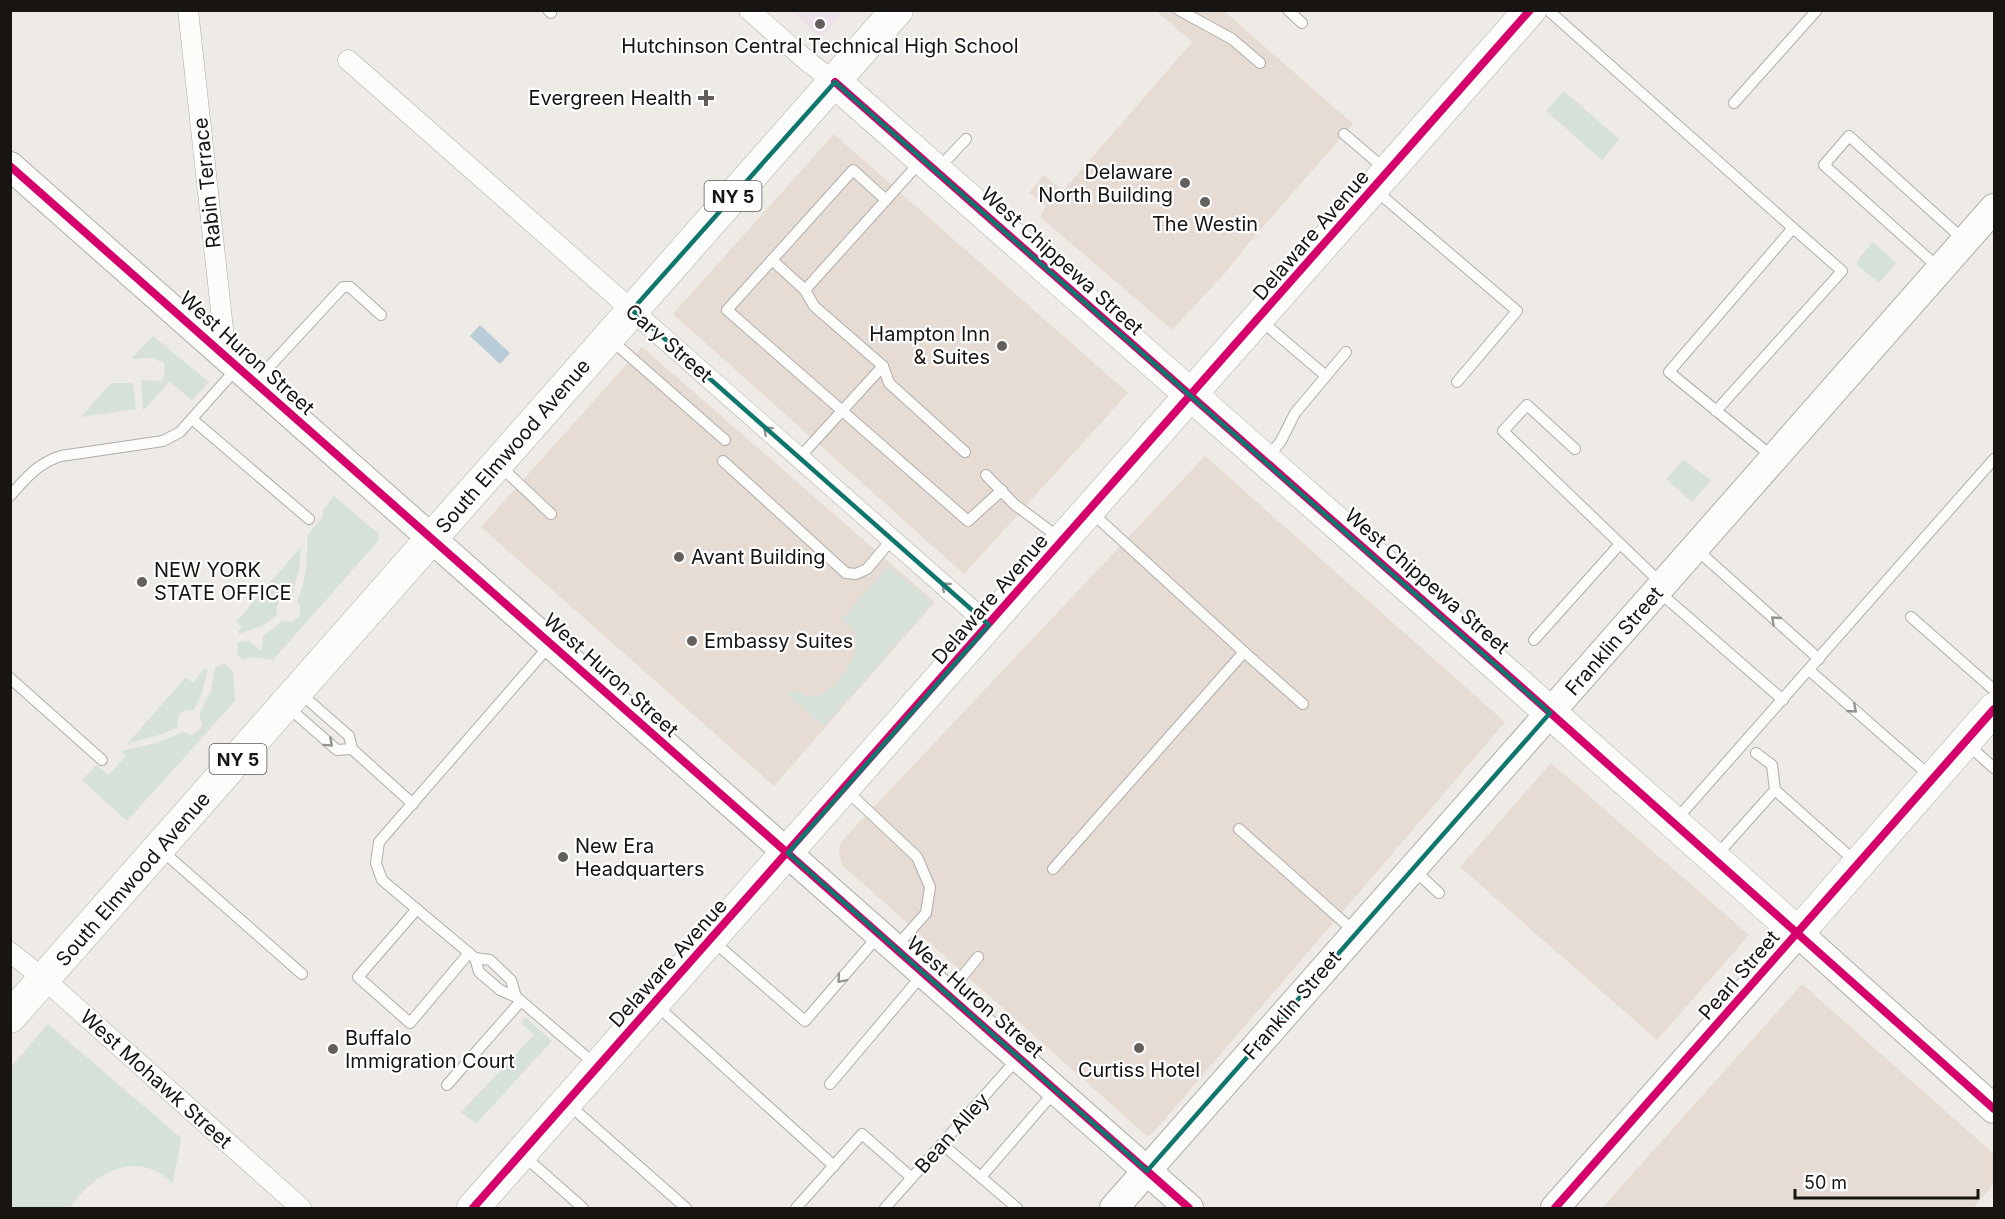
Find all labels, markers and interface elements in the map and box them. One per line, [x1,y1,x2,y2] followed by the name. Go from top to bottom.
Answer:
[813,17,827,31] marker: Hutchinson Central Technical High School
[621,34,1019,58] place label: Hutchinson Central Technical High School
[529,86,692,110] place label: Evergreen Health
[697,89,715,107] marker: Evergreen Health
[188,116,226,250] street label: Rabin Terrace
[1038,160,1173,207] place label: Delaware North Building
[1248,165,1374,305] street label: Delaware Avenue
[1178,176,1192,190] marker: Delaware North Building
[704,181,762,211] road number: NY 5
[976,182,1148,340] street label: West Chippewa Street
[1198,195,1212,209] marker: The Westin
[1152,212,1258,236] place label: The Westin
[175,286,320,420] street label: West Huron Street
[621,299,718,387] street label: Cary Street
[869,322,990,369] place label: Hampton Inn & Suites
[995,339,1009,353] marker: Hampton Inn & Suites
[431,354,595,538] street label: South Elmwood Avenue
[763,426,774,437] one-way arrow
[1340,503,1514,659] street label: West Chippewa Street
[927,529,1053,669] street label: Delaware Avenue
[691,545,826,569] place label: Avant Building
[672,550,686,564] marker: Avant Building
[154,558,292,605] place label: NEW YORK STATE OFFICE
[135,575,149,589] marker: NEW YORK STATE OFFICE
[1560,581,1668,700] street label: Franklin Street
[941,583,952,594] one-way arrow
[539,608,684,742] street label: West Huron Street
[1771,616,1782,627] one-way arrow
[704,629,853,653] place label: Embassy Suites
[685,634,699,648] marker: Embassy Suites
[1846,702,1857,713] one-way arrow
[323,736,333,747] one-way arrow
[210,744,266,774] road number: NY 5
[51,787,215,971] street label: South Elmwood Avenue
[575,834,704,881] place label: New Era Headquarters
[556,850,570,864] marker: New Era Headquarters
[604,894,732,1032] street label: Delaware Avenue
[1694,925,1785,1025] street label: Pearl Street
[902,931,1048,1063] street label: West Huron Street
[1238,945,1346,1064] street label: Franklin Street
[837,972,848,983] one-way arrow
[75,1005,237,1154] street label: West Mohawk Street
[345,1026,515,1073] place label: Buffalo Immigration Court
[1132,1041,1146,1055] marker: Curtiss Hotel
[326,1042,340,1056] marker: Buffalo Immigration Court
[1078,1058,1200,1082] place label: Curtiss Hotel
[910,1088,994,1178] street label: Bean Alley
[1795,1162,1978,1200] scale bar
[1804,1172,1847,1193] text: 50 m

